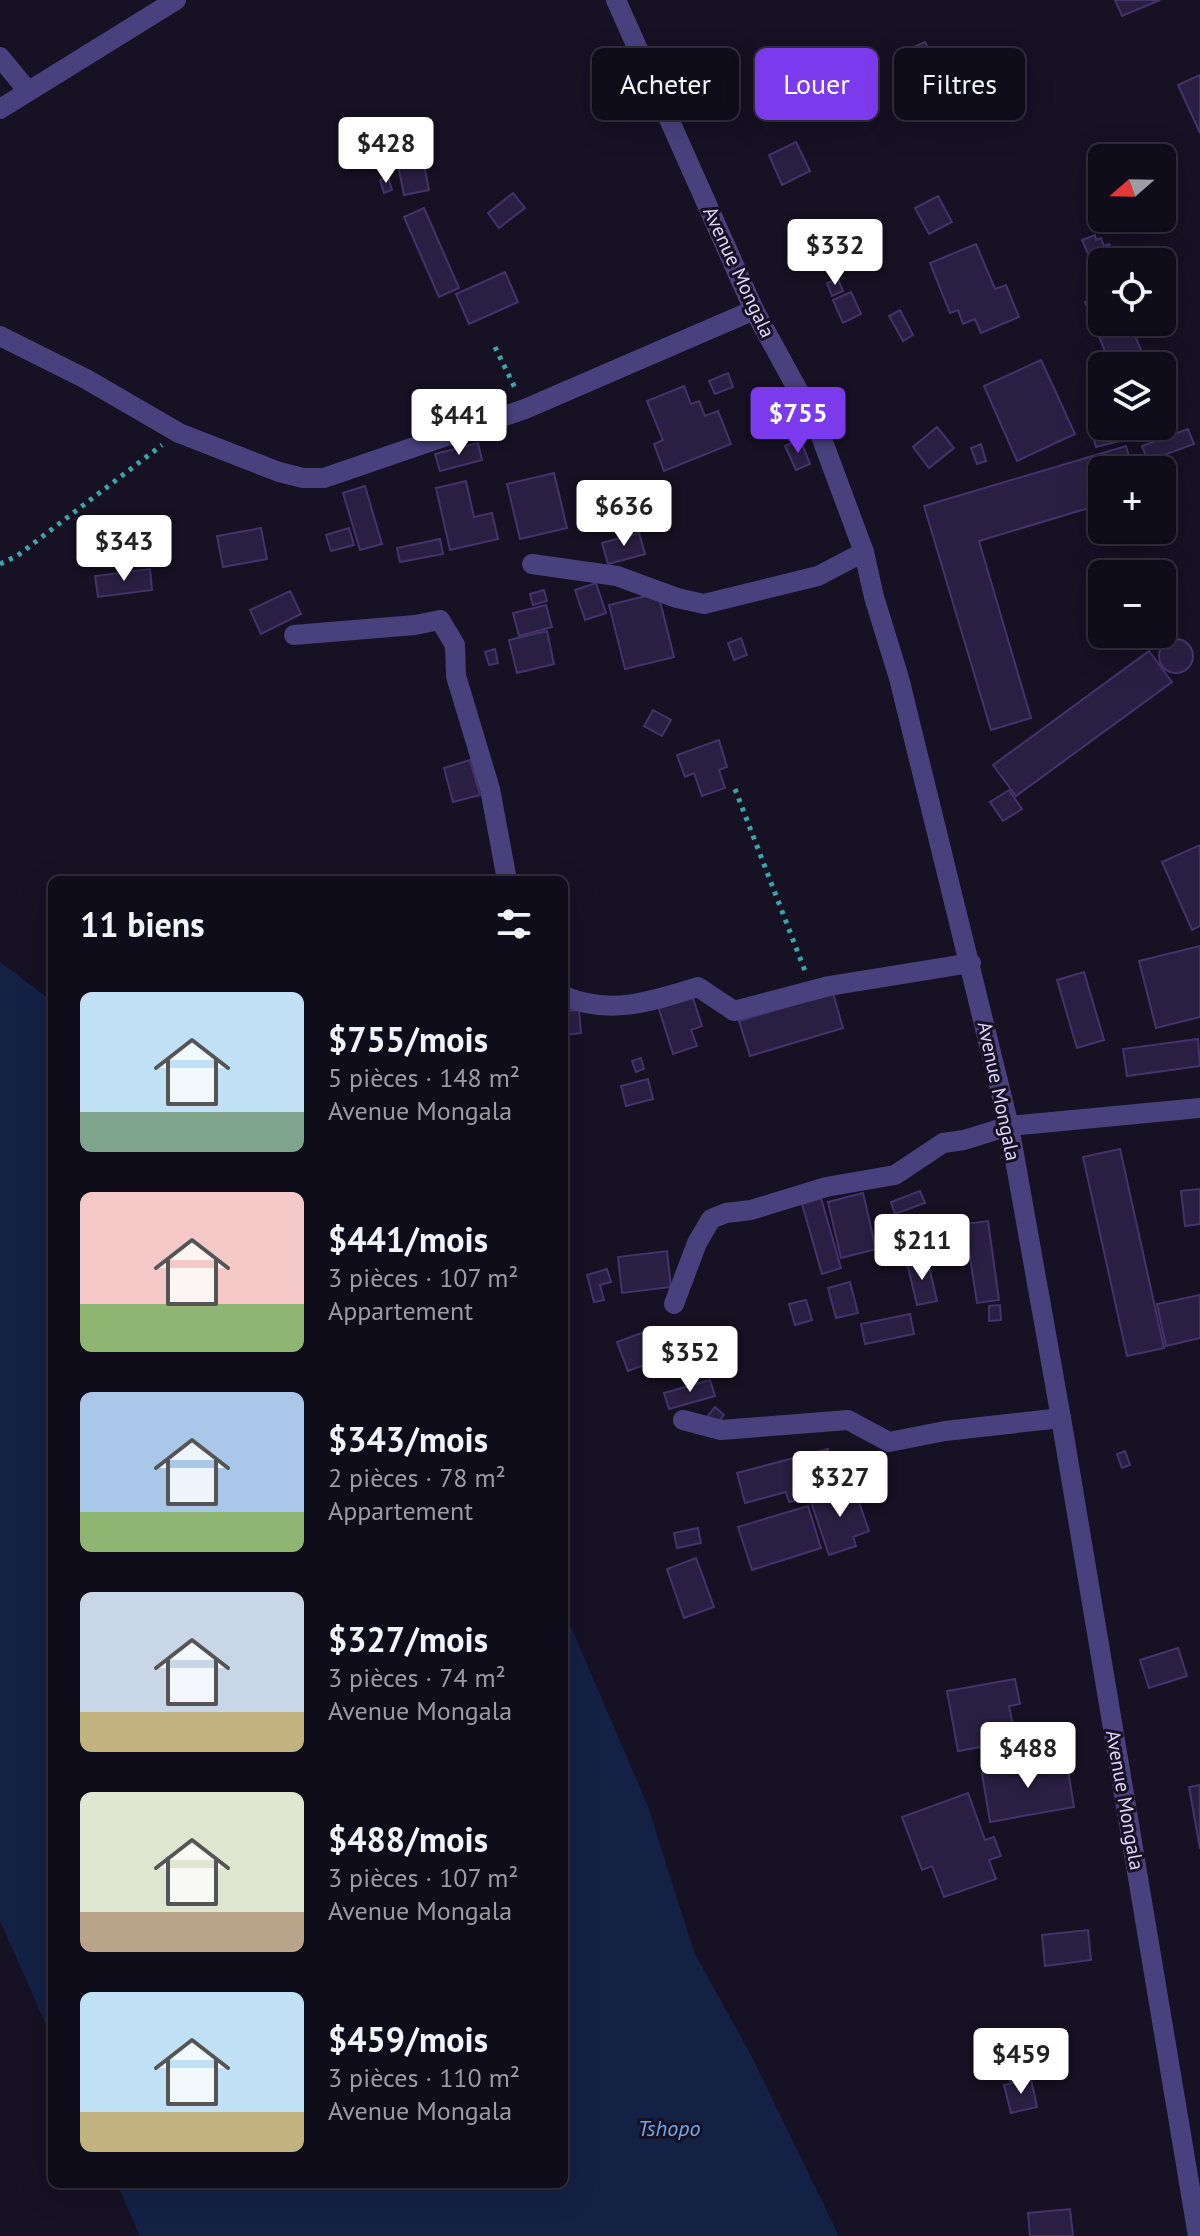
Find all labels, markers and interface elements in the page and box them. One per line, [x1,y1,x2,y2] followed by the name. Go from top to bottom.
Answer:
[592,48,739,120] chip: Acheter
[755,48,878,120] chip: Louer
[894,48,1025,120] chip: Filtres
[339,117,433,185] pin: $428
[357,126,415,159] text: $428
[1088,144,1176,232] north arrow
[1088,144,1176,648] map controls
[697,202,781,342] street label: Avenue Mongala
[788,219,882,287] pin: $332
[806,228,864,261] text: $332
[1088,248,1176,336] button: locate
[1088,352,1176,440] button: layers
[751,387,845,455] pin: $755
[412,389,506,457] pin: $441
[769,396,827,429] text: $755
[430,398,488,431] text: $441
[1088,456,1176,544] button: +
[577,480,671,548] pin: $636
[595,489,653,522] text: $636
[77,515,171,583] pin: $343
[95,524,153,557] text: $343
[1088,560,1176,648] button: −
[80,902,205,946] text: 11 biens
[492,902,536,946] icon: filters
[328,1017,488,1061] text: $755/mois
[972,1019,1026,1163] street label: Avenue Mongala
[144,1024,240,1120] icon: home
[328,1061,520,1094] text: 5 pièces · 148 m²
[328,1094,512,1127] text: Avenue Mongala
[875,1214,969,1282] pin: $211
[328,1217,488,1261] text: $441/mois
[893,1223,951,1256] text: $211
[144,1224,240,1320] icon: home
[328,1261,519,1294] text: 3 pièces · 107 m²
[328,1294,473,1327] text: Appartement
[643,1326,737,1394] pin: $352
[661,1335,719,1368] text: $352
[328,1417,488,1461] text: $343/mois
[144,1424,240,1520] icon: home
[793,1451,887,1519] pin: $327
[811,1460,869,1493] text: $327
[328,1461,506,1494] text: 2 pièces · 78 m²
[328,1494,473,1527] text: Appartement
[328,1617,488,1661] text: $327/mois
[144,1624,240,1720] icon: home
[328,1661,506,1694] text: 3 pièces · 74 m²
[328,1694,512,1727] text: Avenue Mongala
[981,1722,1075,1790] pin: $488
[1100,1728,1150,1872] street label: Avenue Mongala
[999,1731,1057,1764] text: $488
[328,1817,488,1861] text: $488/mois
[144,1824,240,1920] icon: home
[328,1861,519,1894] text: 3 pièces · 107 m²
[328,1894,512,1927] text: Avenue Mongala
[328,2017,488,2061] text: $459/mois
[144,2024,240,2120] icon: home
[974,2028,1068,2096] pin: $459
[992,2037,1050,2070] text: $459
[328,2061,520,2094] text: 3 pièces · 110 m²
[328,2094,512,2127] text: Avenue Mongala
[638,2114,700,2142] water label: Tshopo

